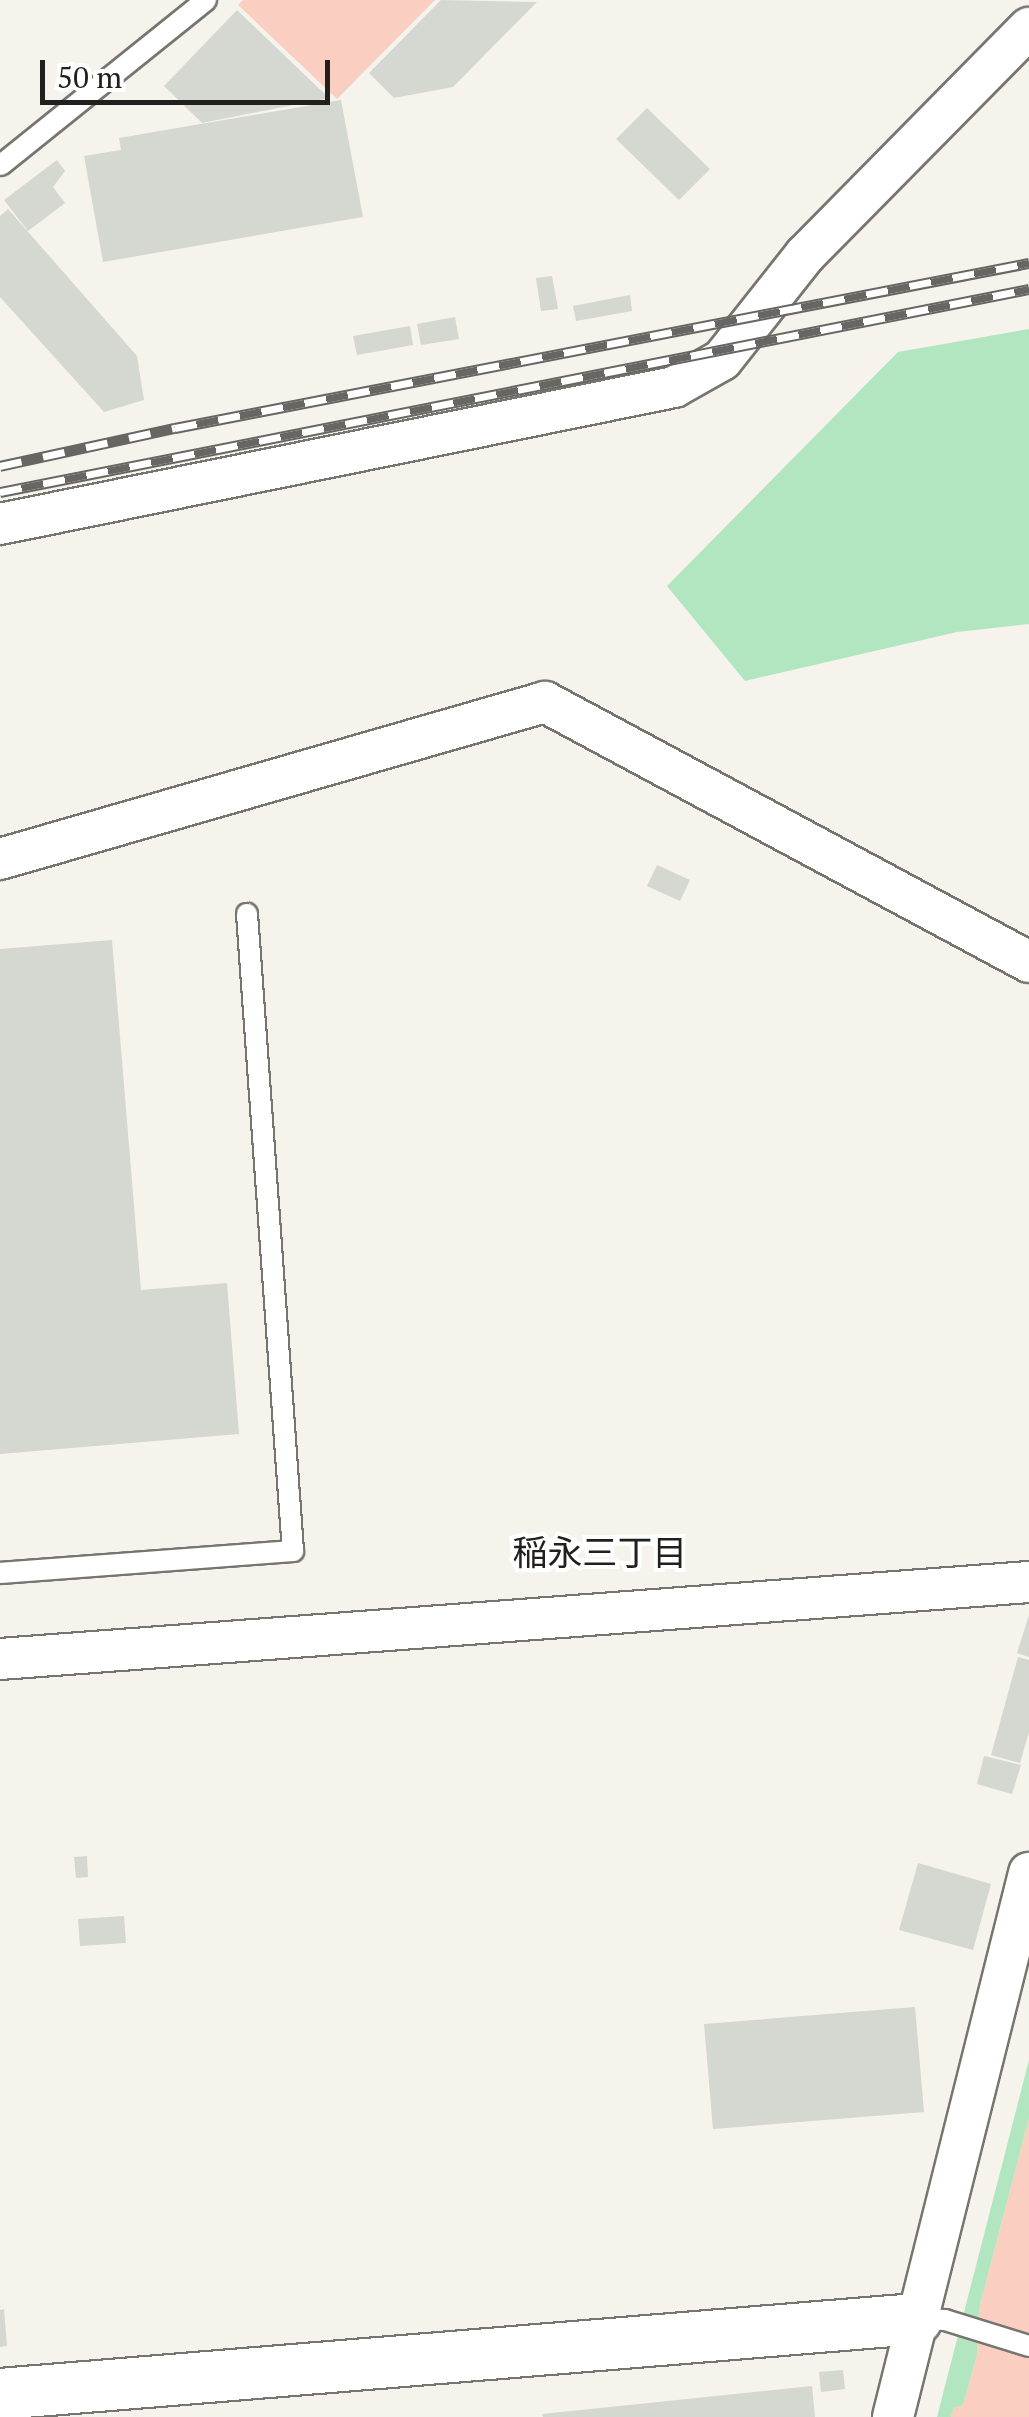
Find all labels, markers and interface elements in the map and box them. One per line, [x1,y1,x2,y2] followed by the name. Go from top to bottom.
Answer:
[45,40,335,102] scale bar
[57,57,122,97] text: 50 m
[513,1531,687,1573] district label: 稲永三丁目

